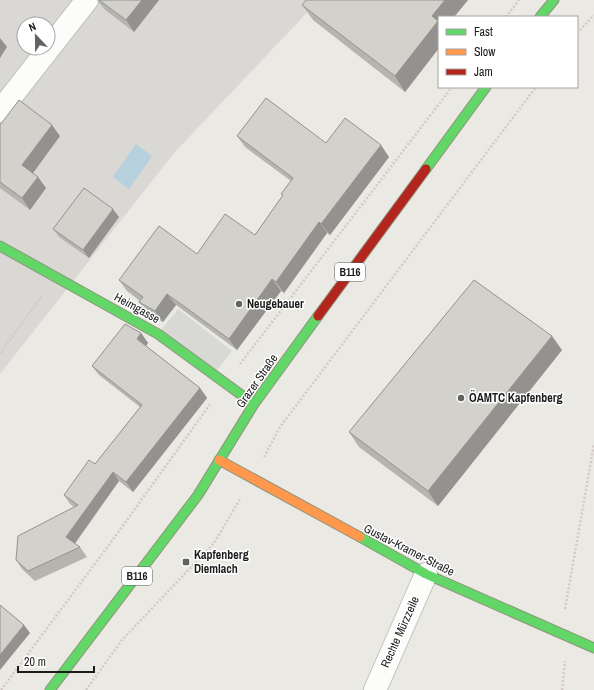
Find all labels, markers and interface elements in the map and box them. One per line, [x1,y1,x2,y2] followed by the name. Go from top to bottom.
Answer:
[16,16,56,56] north arrow
[438,16,578,88] legend
[27,19,38,34] text: N
[474,24,493,40] text: Fast
[474,44,496,60] text: Slow
[474,64,493,80] text: Jam
[335,263,365,281] road number: B116
[111,289,163,327] street label: Heimgasse
[247,296,304,312] place label: Neugebauer
[234,299,244,309] marker: Neugebauer
[233,351,281,411] street label: Grazer Straße
[469,389,562,406] place label: ÖAMTC Kapfenberg
[456,393,466,403] marker: ÖAMTC Kapfenberg
[361,520,457,580] street label: Gustav-Kramer-Straße
[194,547,249,577] place label: Kapfenberg Diemlach
[181,557,191,567] marker: Kapfenberg Diemlach
[122,567,152,585] road number: B116
[377,594,423,670] street label: Rechte Mürzzeile
[18,648,94,674] scale bar
[24,654,46,670] text: 20 m

